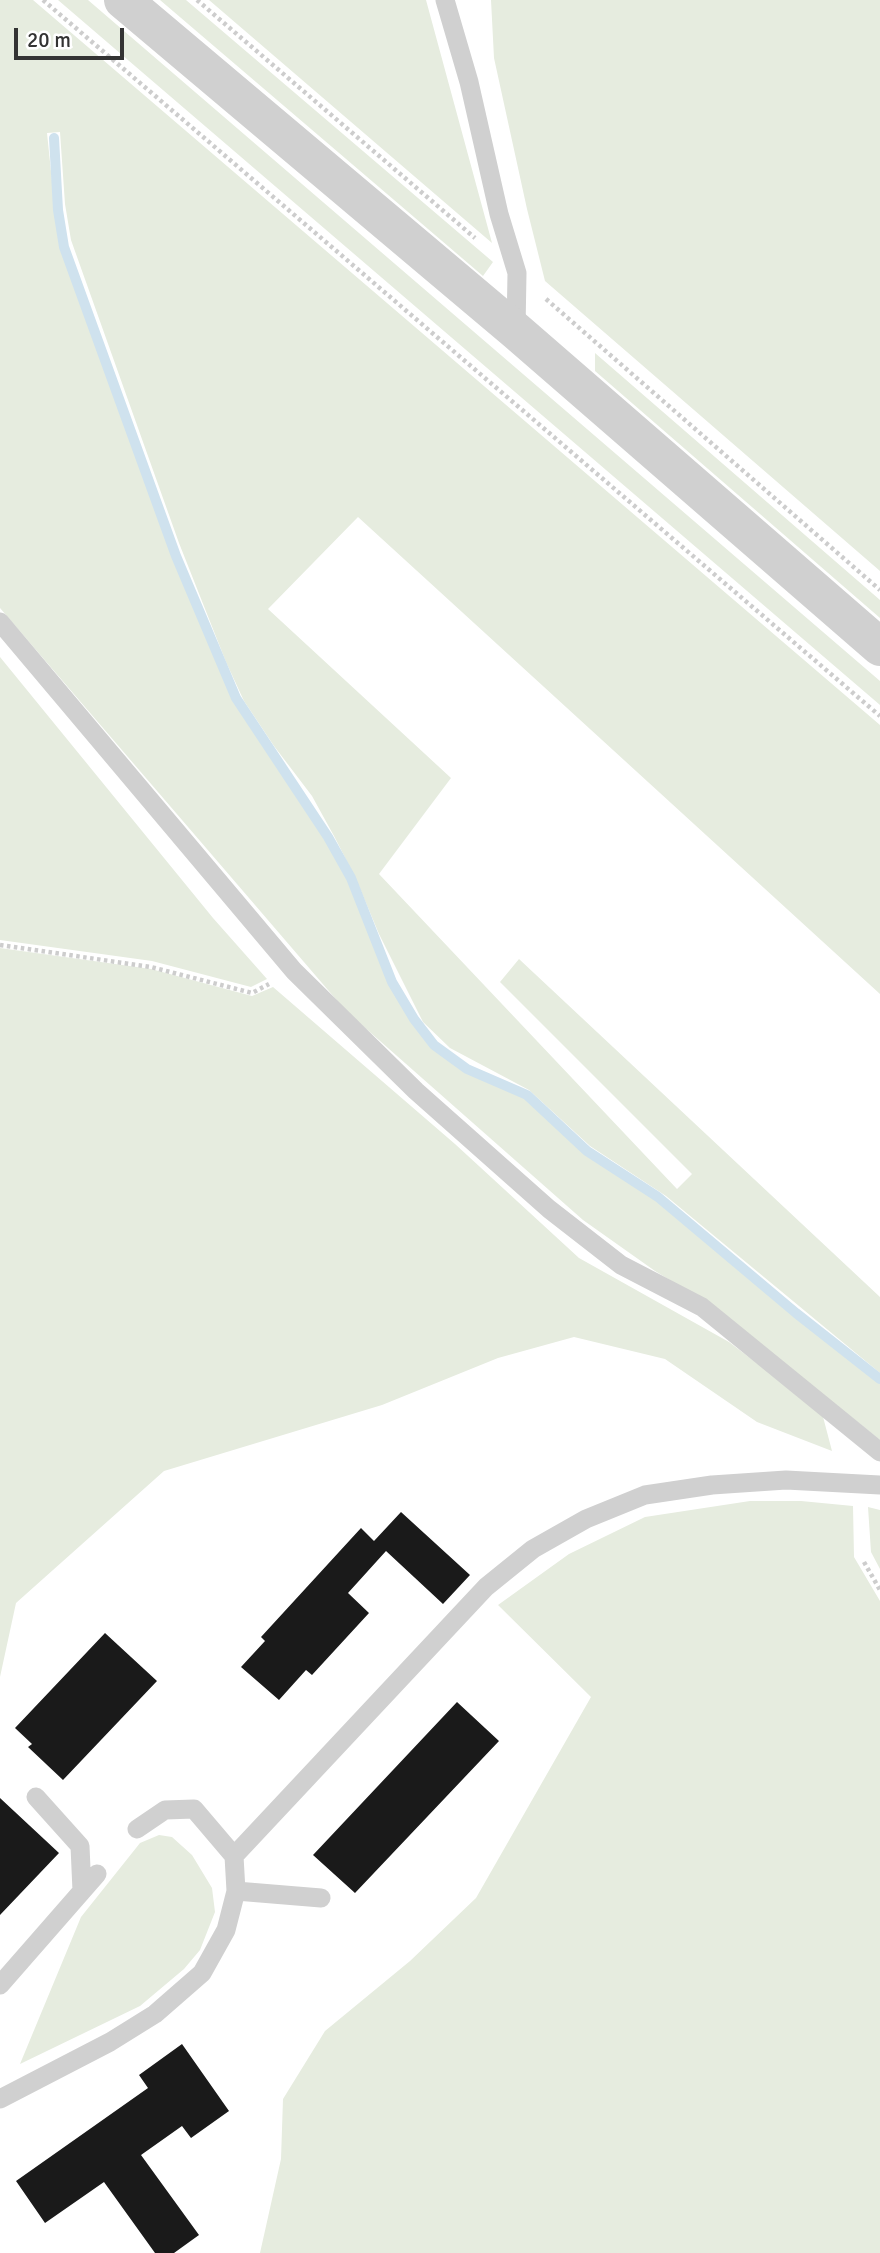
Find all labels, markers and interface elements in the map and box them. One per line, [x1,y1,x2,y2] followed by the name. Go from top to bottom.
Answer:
[18,14,128,58] scale bar
[27,27,71,53] text: 20 m

